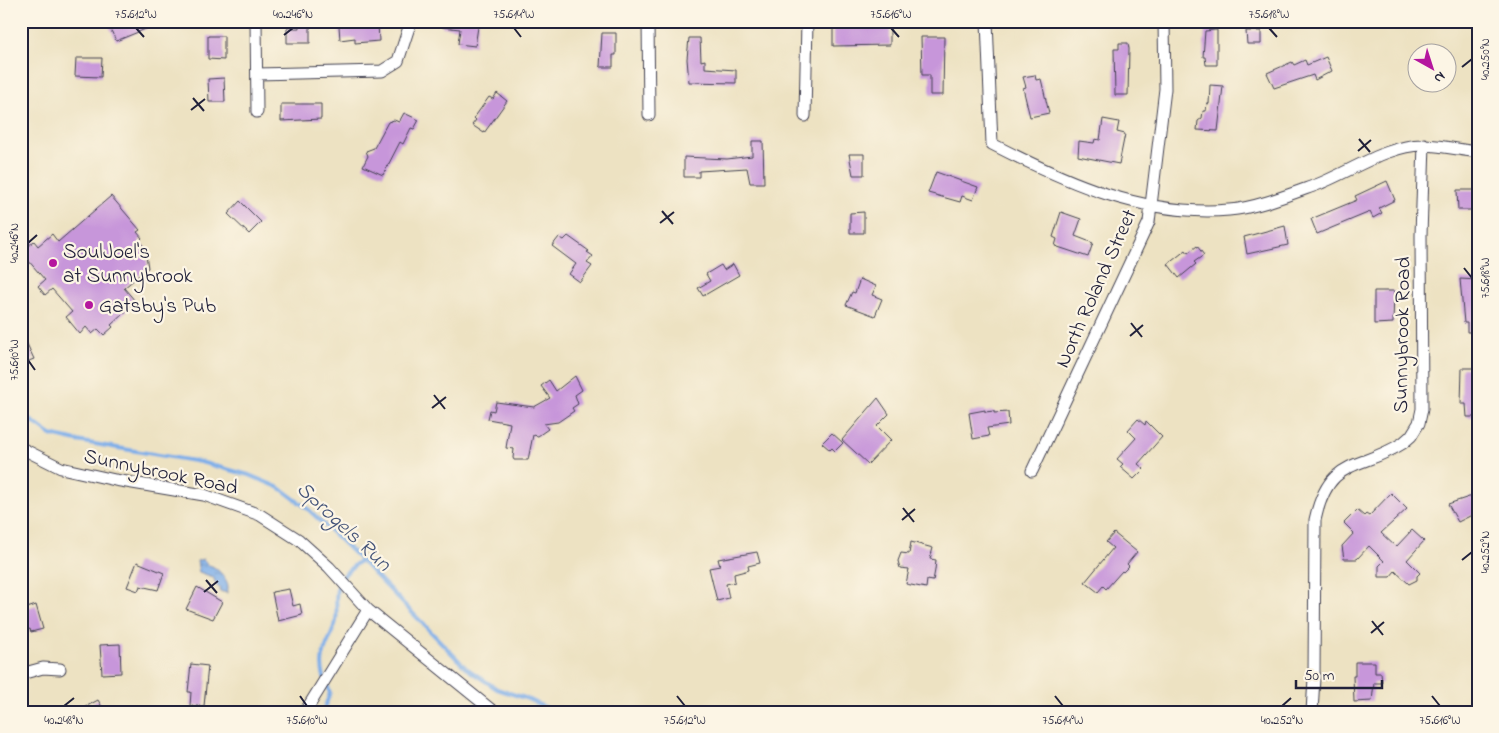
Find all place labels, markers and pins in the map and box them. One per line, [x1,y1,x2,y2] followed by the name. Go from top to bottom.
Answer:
[63,238,193,294] place label: SoulJoel's at Sunnybrook
[47,257,59,269] marker: SoulJoel's at Sunnybrook
[99,292,216,324] place label: Gatsby's Pub
[83,299,95,311] marker: Gatsby's Pub

